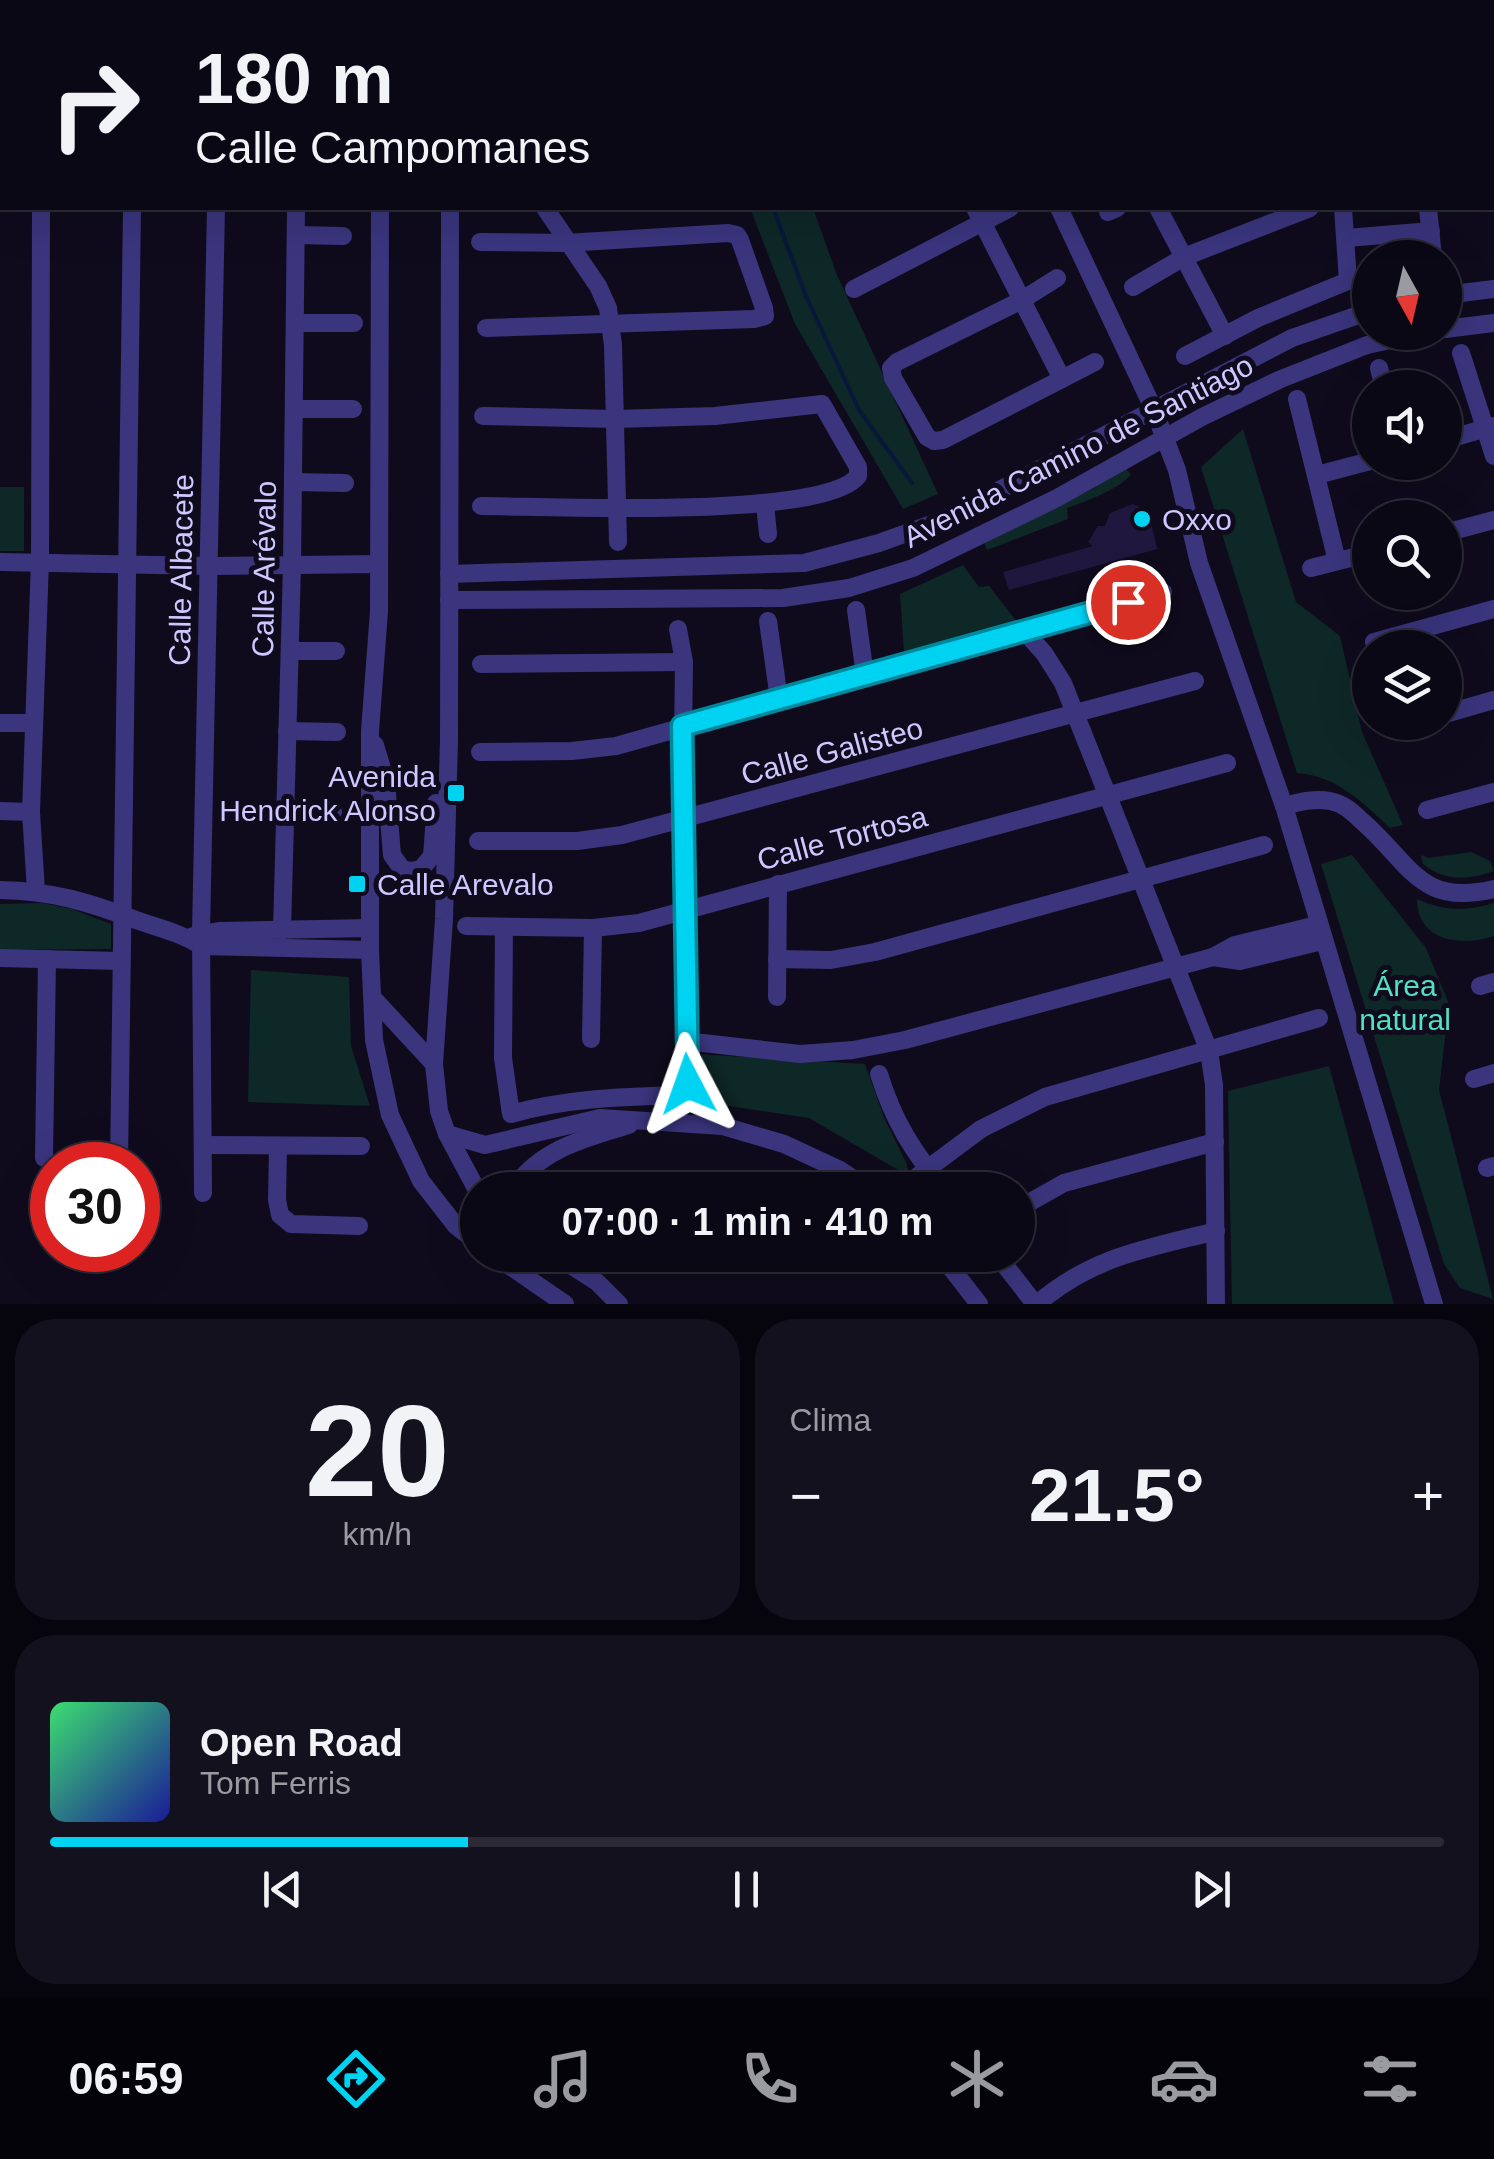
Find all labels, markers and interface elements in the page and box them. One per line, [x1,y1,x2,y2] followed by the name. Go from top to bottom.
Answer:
[30,40,160,170] icon: right
[195,40,393,118] text: 180 m
[195,122,590,173] text: Calle Campomanes
[1352,240,1462,350] north arrow
[1352,240,1462,740] map controls
[898,348,1258,554] street label: Avenida Camino de Santiago
[1352,370,1462,480] button: sound
[163,474,199,666] street label: Calle Albacete
[246,480,282,658] street label: Calle Arévalo
[1352,500,1462,610] button: search
[1162,503,1232,536] place label: Oxxo
[1131,508,1153,530] marker: Oxxo
[1086,560,1171,645] pin
[1101,575,1156,630] icon: arrive
[1352,630,1462,740] button: layers
[738,711,926,791] street label: Calle Galisteo
[219,760,436,827] place label: Avenida Hendrick Alonso
[445,782,467,804] marker: Avenida Hendrick Alonso
[753,799,931,877] street label: Calle Tortosa
[377,868,554,901] place label: Calle Arevalo
[346,873,368,895] marker: Calle Arevalo
[1359,969,1451,1036] park label: Área natural
[636,1032,740,1136] position arrow
[30,1142,160,1272] speed limit sign: 30
[562,1201,933,1243] text: 07:00 · 1 min · 410 m
[305,1378,450,1524] text: 20
[790,1402,871,1438] text: Clima
[1029,1453,1205,1537] text: 21.5°
[790,1465,822,1527] text: −
[1412,1465,1444,1527] text: +
[343,1516,412,1552] text: km/h
[200,1722,403,1764] text: Open Road
[200,1765,351,1801] text: Tom Ferris
[255,1862,310,1917] icon: previous
[719,1862,774,1917] icon: pause
[1184,1862,1239,1917] icon: next
[321,2044,391,2114] icon: directions
[528,2044,598,2114] icon: music
[735,2044,805,2114] icon: phone
[942,2044,1012,2114] icon: climate
[1149,2044,1219,2114] icon: car
[1355,2044,1425,2114] icon: filters
[68,2053,184,2104] text: 06:59

